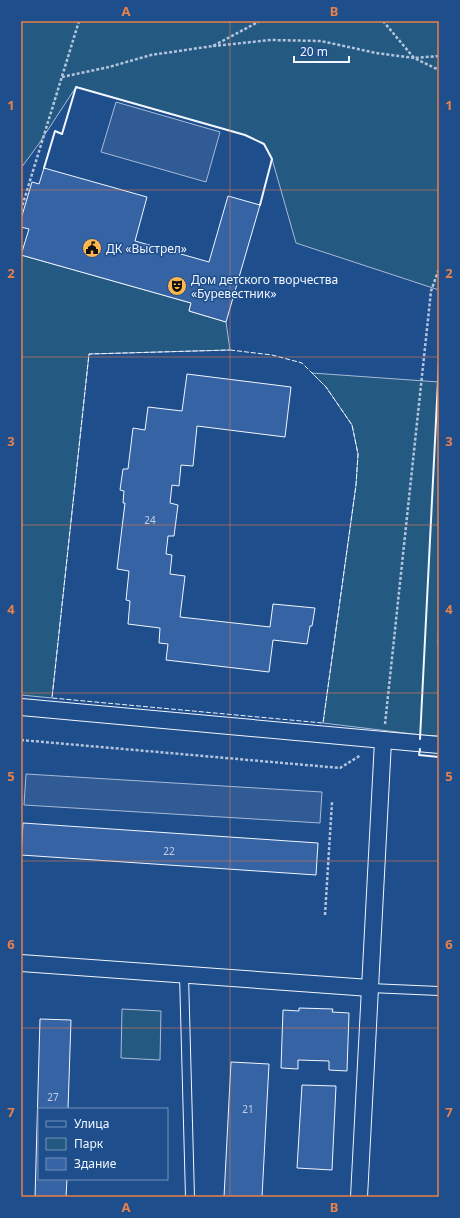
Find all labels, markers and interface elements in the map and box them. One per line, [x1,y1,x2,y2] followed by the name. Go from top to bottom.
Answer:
[122,2,131,20] text: A
[330,2,338,20] text: B
[294,38,349,64] scale bar
[300,43,328,60] text: 20 m
[7,96,15,114] text: 1
[445,96,453,114] text: 1
[81,237,103,259] public building icon: ДК «Выстрел»
[106,240,187,257] place label: ДК «Выстрел»
[7,264,15,282] text: 2
[445,264,453,282] text: 2
[191,271,338,302] place label: Дом детского творчества «Буревестник»
[166,275,188,297] theatre icon: Дом детского творчества «Буревестник»
[7,432,15,450] text: 3
[445,432,453,450] text: 3
[144,513,156,527] house number: 24
[7,600,15,618] text: 4
[445,600,453,618] text: 4
[7,767,15,785] text: 5
[445,767,453,785] text: 5
[163,844,175,858] house number: 22
[7,935,15,953] text: 6
[445,935,453,953] text: 6
[47,1090,59,1104] house number: 27
[242,1102,254,1116] house number: 21
[7,1103,15,1121] text: 7
[445,1103,453,1121] text: 7
[38,1108,168,1180] legend
[74,1115,109,1132] text: Улица
[74,1135,104,1152] text: Парк
[74,1155,117,1172] text: Здание
[122,1198,131,1216] text: A
[330,1198,338,1216] text: B

